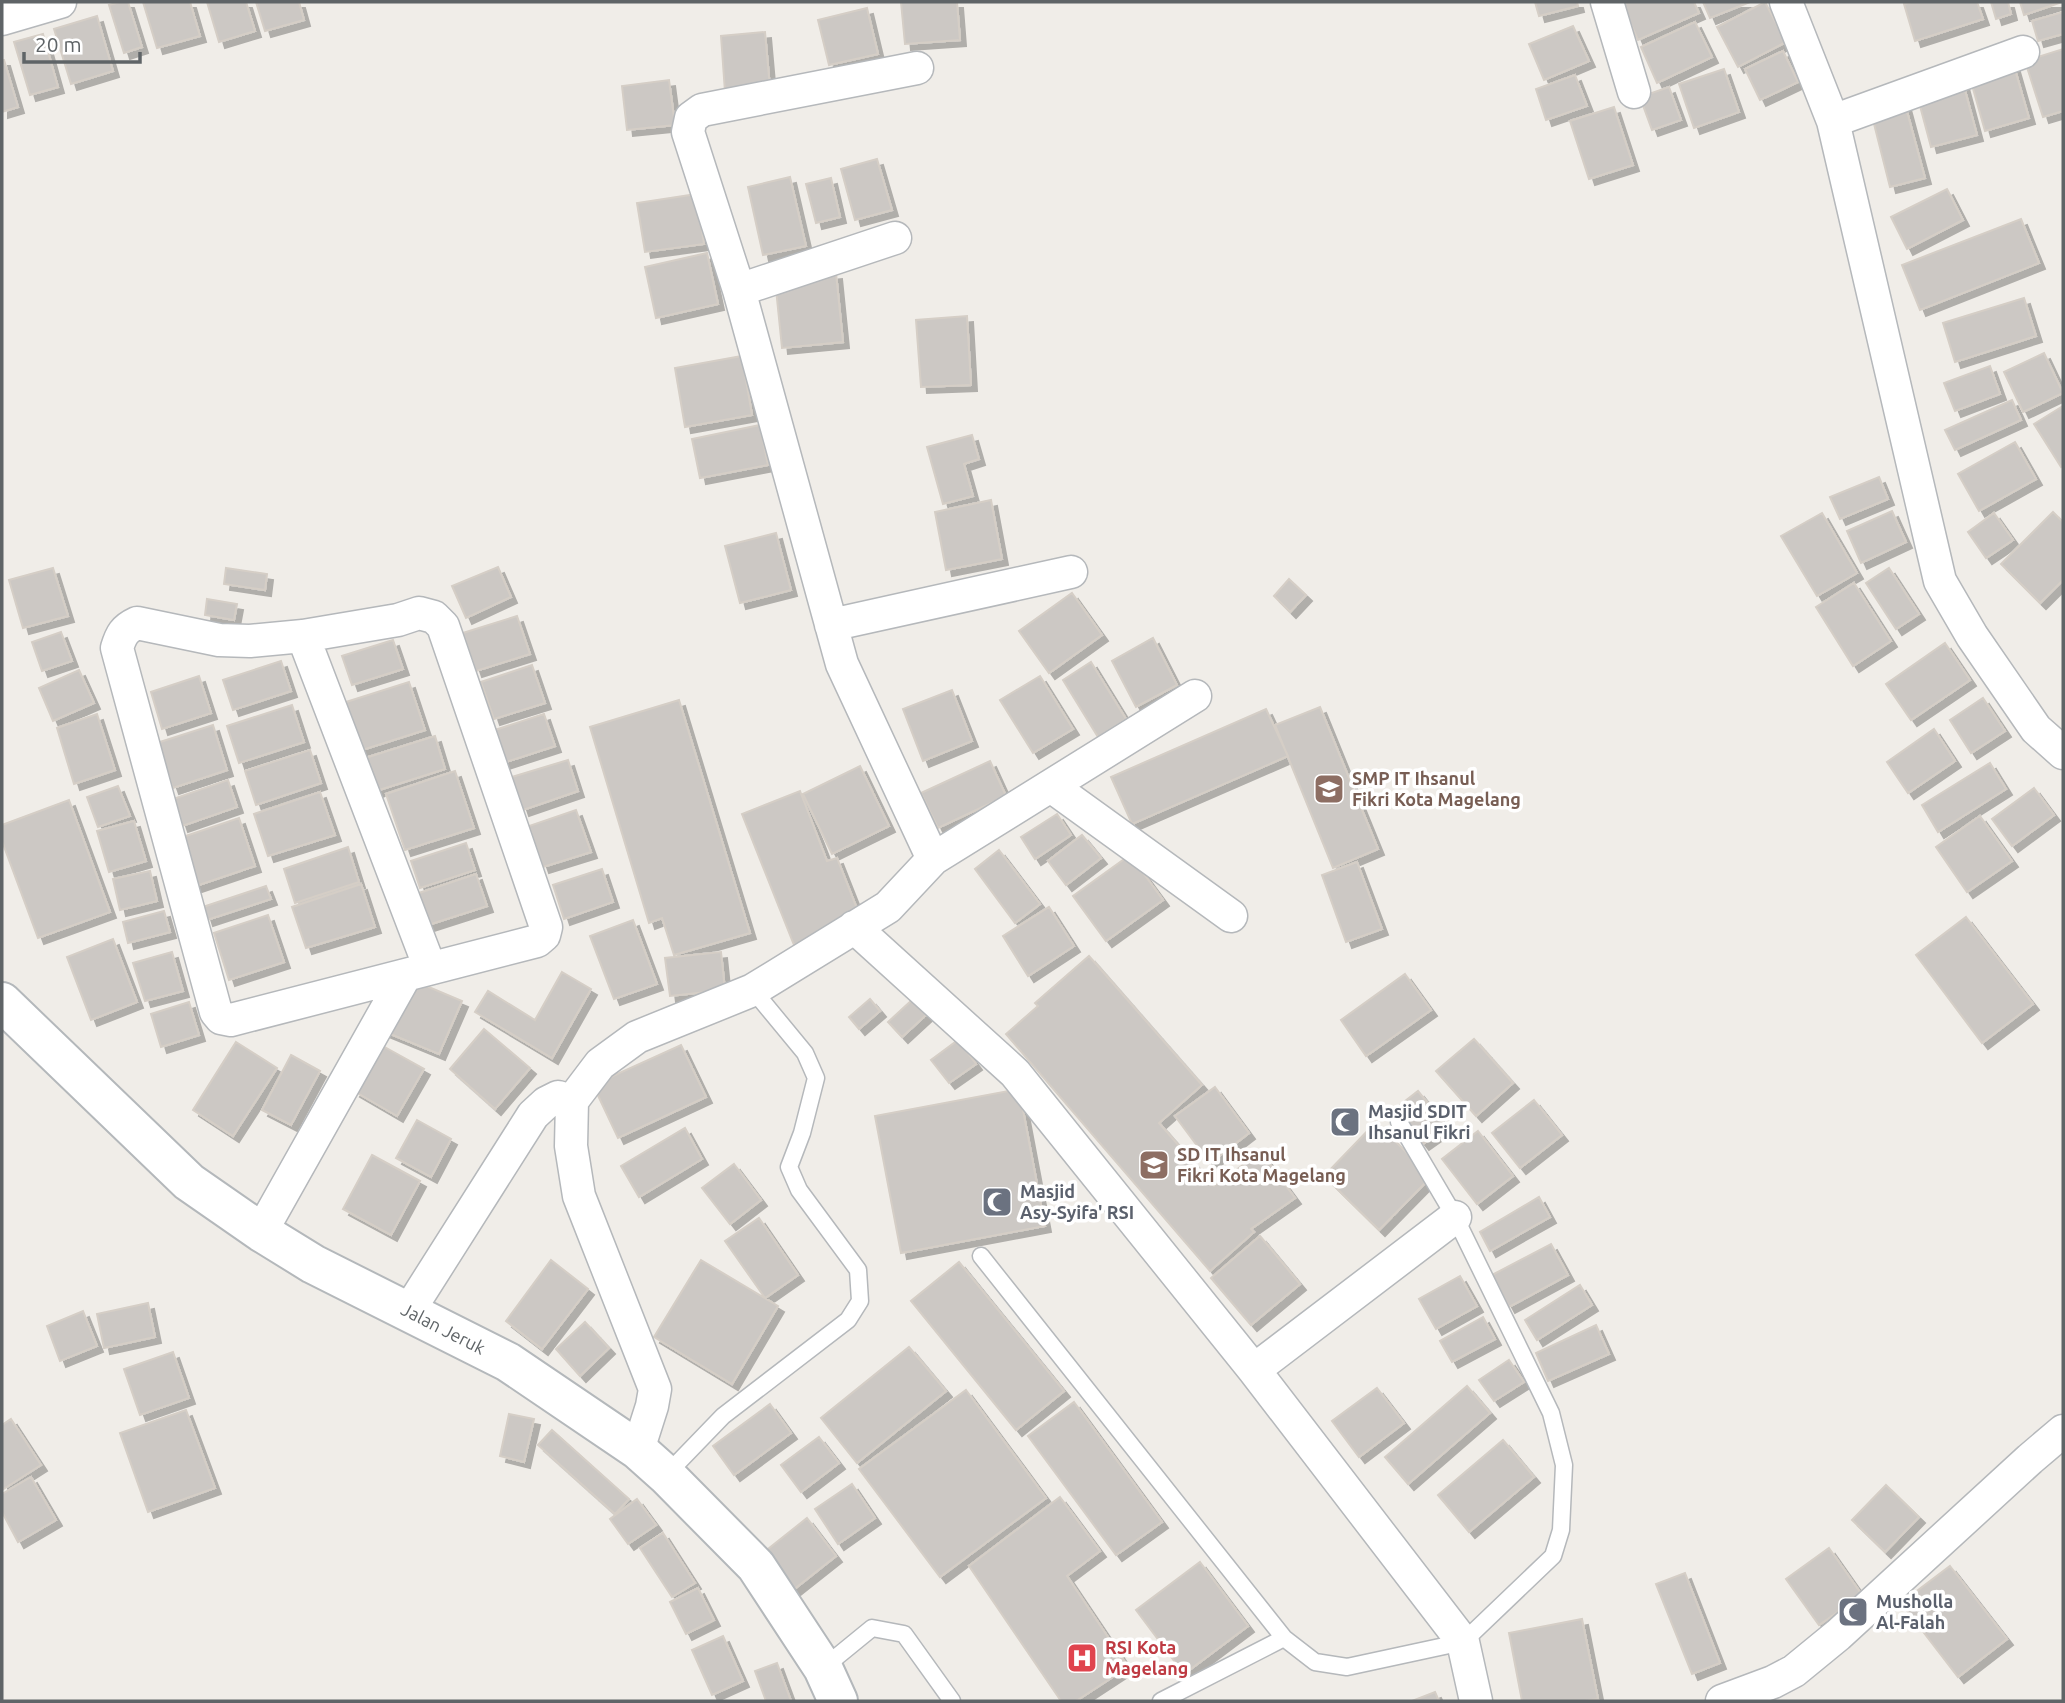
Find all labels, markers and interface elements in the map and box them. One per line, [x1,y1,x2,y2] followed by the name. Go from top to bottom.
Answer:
[24,21,140,65] scale bar
[35,32,82,56] text: 20 m
[1352,768,1521,809] place label: SMP IT Ihsanul Fikri Kota Magelang
[1312,772,1346,806] school or university icon: SMP IT Ihsanul Fikri Kota Magelang
[1368,1101,1471,1142] place label: Masjid SDIT Ihsanul Fikri
[1328,1105,1362,1139] mosque icon: Masjid SDIT Ihsanul Fikri
[1177,1144,1346,1185] place label: SD IT Ihsanul Fikri Kota Magelang
[1137,1148,1171,1182] school or university icon: SD IT Ihsanul Fikri Kota Magelang
[1020,1181,1134,1222] place label: Masjid Asy-Syifa' RSI
[980,1185,1014,1219] mosque icon: Masjid Asy-Syifa' RSI
[398,1298,489,1358] street label: Jalan Jeruk
[1876,1591,1953,1632] place label: Musholla Al-Falah
[1836,1595,1870,1629] mosque icon: Musholla Al-Falah
[1105,1637,1188,1678] place label: RSI Kota Magelang
[1065,1641,1099,1675] hospital icon: RSI Kota Magelang

